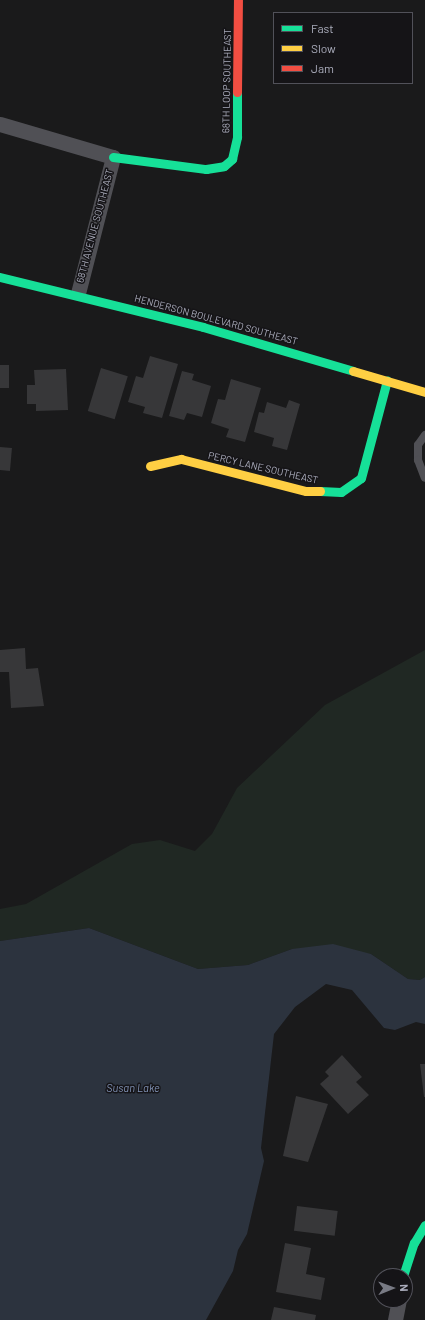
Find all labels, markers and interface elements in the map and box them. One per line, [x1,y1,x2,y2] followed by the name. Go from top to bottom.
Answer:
[273,12,413,84] legend
[311,21,334,35] text: Fast
[220,29,234,133] street label: 68TH LOOP SOUTHEAST
[311,41,336,55] text: Slow
[311,61,334,75] text: Jam
[74,168,116,284] street label: 68TH AVENUE SOUTHEAST
[133,292,299,348] street label: HENDERSON BOULEVARD SOUTHEAST
[207,450,319,486] street label: PERCY LANE SOUTHEAST
[106,1081,160,1095] water label: Susan Lake
[373,1268,413,1308] north arrow
[398,1284,411,1292] text: N

